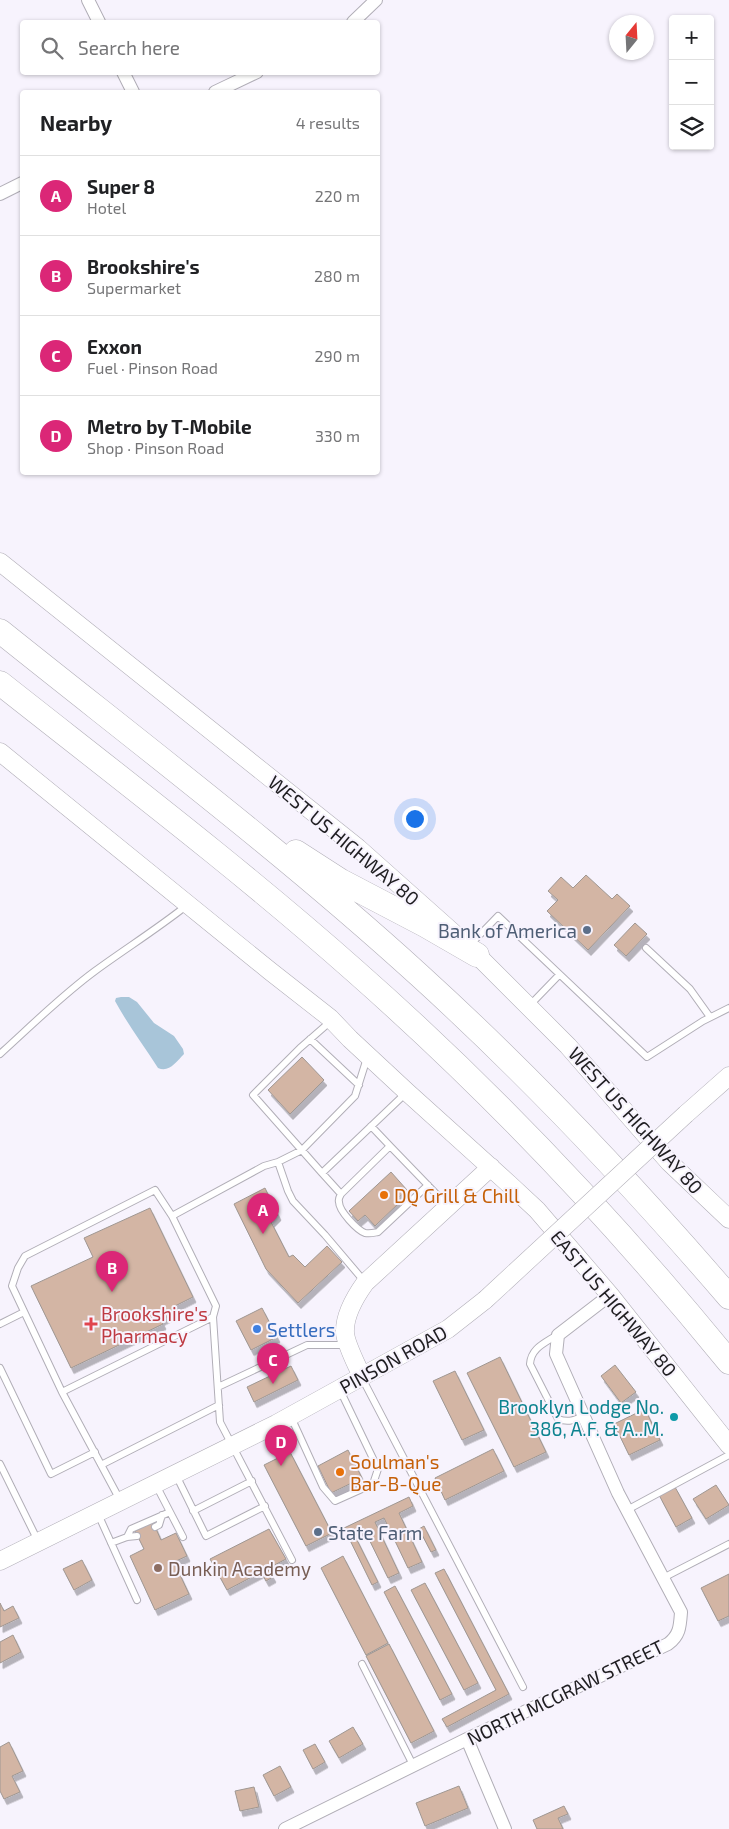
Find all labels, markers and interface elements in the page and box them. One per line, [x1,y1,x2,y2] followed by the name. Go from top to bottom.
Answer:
[609,15,654,60] north arrow
[669,15,714,150] map controls
[669,15,714,60] button: +
[20,20,380,75] search box
[38,34,66,62] icon: search
[78,36,180,59] text: Search here
[669,60,714,105] button: −
[669,105,714,150] button: layers
[40,110,112,135] text: Nearby
[296,113,360,132] text: 4 results
[87,175,155,198] text: Super 8
[51,186,61,205] text: A
[315,186,360,205] text: 220 m
[87,198,126,217] text: Hotel
[87,255,200,278] text: Brookshire's
[51,266,61,285] text: B
[314,266,360,285] text: 280 m
[87,278,181,297] text: Supermarket
[87,335,142,358] text: Exxon
[51,346,61,365] text: C
[315,346,360,365] text: 290 m
[87,358,218,377] text: Fuel · Pinson Road
[87,415,252,438] text: Metro by T-Mobile
[51,426,61,445] text: D
[315,426,360,445] text: 330 m
[87,438,224,457] text: Shop · Pinson Road
[264,770,424,910] street label: WEST US HIGHWAY 80
[402,806,428,832] your location
[438,919,577,942] place label: Bank of America
[581,924,593,936] marker: Bank of America
[564,1042,708,1198] street label: WEST US HIGHWAY 80
[394,1184,520,1207] place label: DQ Grill & Chill
[378,1189,390,1201] marker: DQ Grill & Chill
[247,1193,279,1234] pin: A
[546,1225,682,1381] street label: EAST US HIGHWAY 80
[96,1251,128,1292] pin: B
[101,1302,208,1347] place label: Brookshire's Pharmacy
[85,1318,97,1330] marker: Brookshire's Pharmacy
[267,1318,335,1341] place label: Settlers
[335,1320,451,1398] street label: PINSON ROAD
[251,1323,263,1335] marker: Settlers
[257,1343,289,1384] pin: C
[498,1395,664,1440] place label: Brooklyn Lodge No. 386, A.F. & A..M.
[668,1411,680,1423] marker: Brooklyn Lodge No. 386, A.F. & A..M.
[265,1425,297,1466] pin: D
[350,1450,442,1495] place label: Soulman's Bar-B-Que
[334,1466,346,1478] marker: Soulman's Bar-B-Que
[328,1521,422,1544] place label: State Farm
[312,1526,324,1538] marker: State Farm
[168,1557,311,1580] place label: Dunkin Academy
[152,1562,164,1574] marker: Dunkin Academy
[463,1634,667,1750] street label: NORTH MCGRAW STREET

